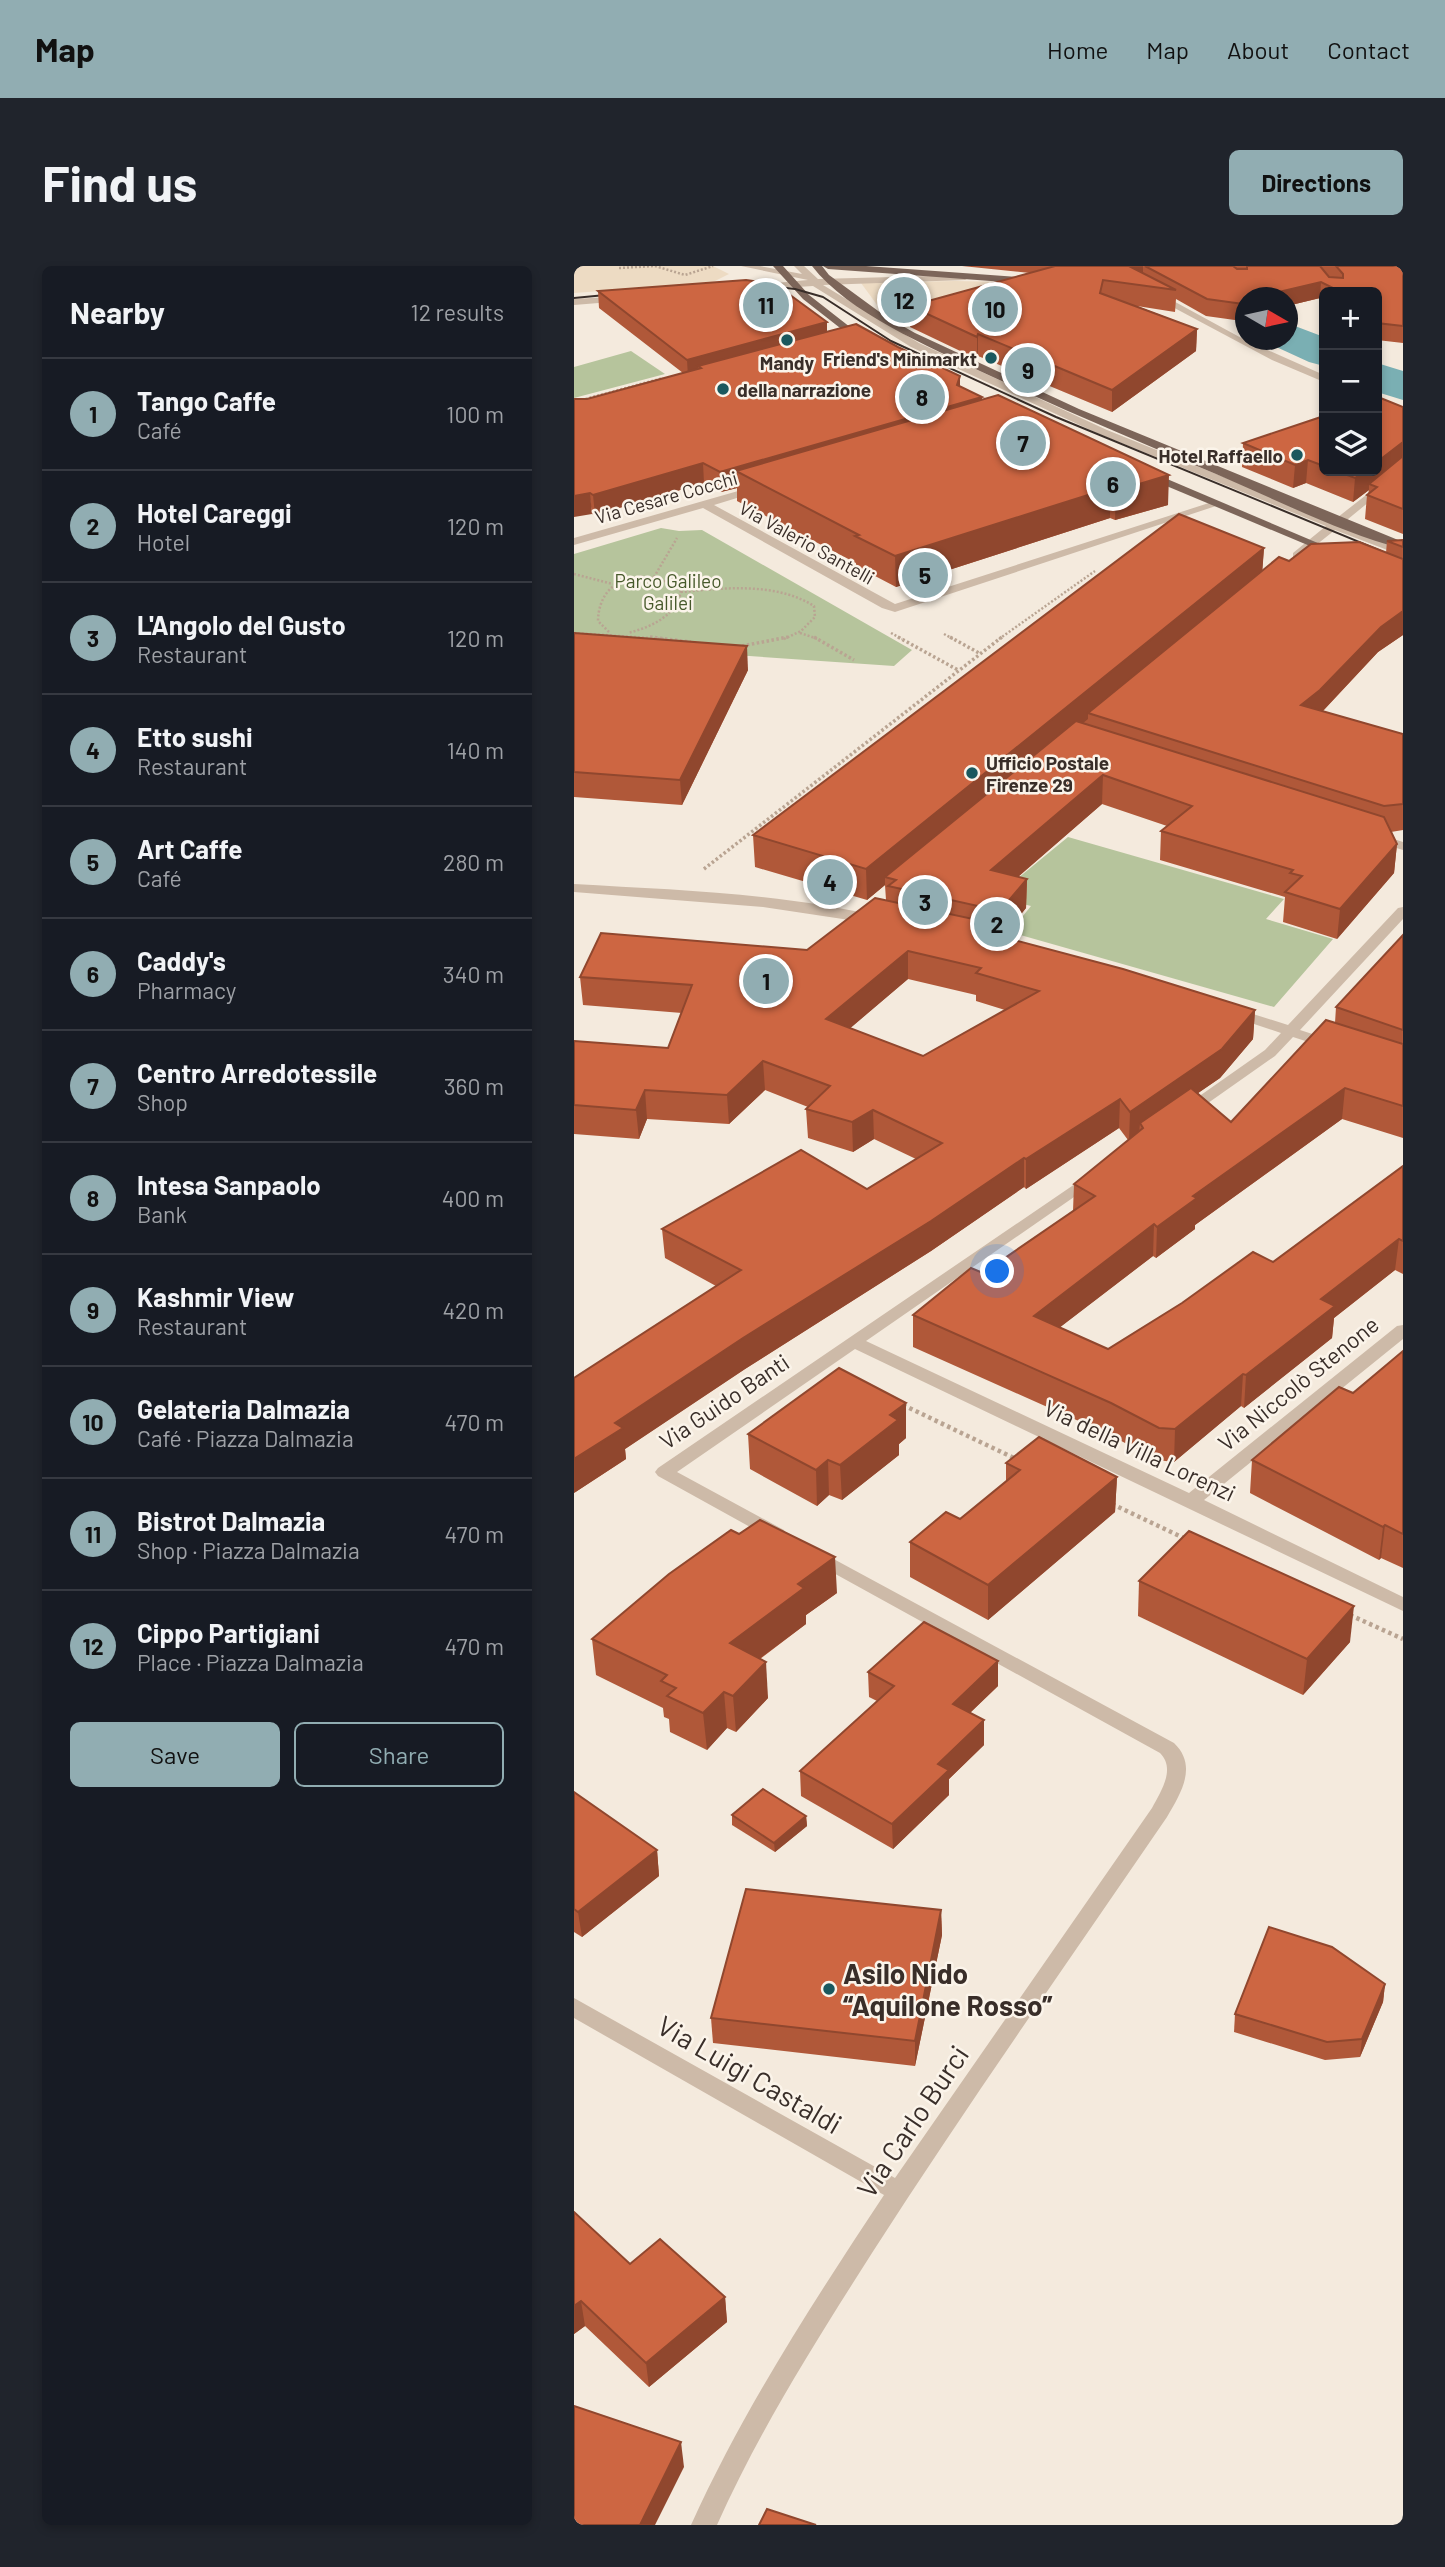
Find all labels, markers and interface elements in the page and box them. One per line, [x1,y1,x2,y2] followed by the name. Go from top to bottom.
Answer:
[35,29,95,69] text: Map
[1047,35,1108,64] text: Home
[1146,35,1189,64] text: Map
[1227,35,1289,64] text: About
[1327,35,1410,64] text: Contact
[1229,150,1403,215] button: Directions
[42,153,197,212] text: Find us
[881,274,927,326] pin: 12
[743,279,789,331] pin: 11
[972,283,1018,335] pin: 10
[1235,287,1298,350] north arrow
[1319,287,1382,476] map controls
[1319,287,1382,350] button: +
[70,294,165,330] text: Nearby
[411,298,504,326] text: 12 results
[779,332,795,348] marker: Mandy
[1005,344,1051,396] pin: 9
[823,347,977,370] place label: Friend's Minimarkt
[983,350,999,366] marker: Friend's Minimarkt
[1319,350,1382,413] button: −
[760,351,815,374] place label: Mandy
[899,371,945,423] pin: 8
[737,378,871,401] place label: della narrazione
[715,381,731,397] marker: della narrazione
[137,385,276,416] text: Tango Caffe
[89,400,97,428] text: 1
[446,400,504,428] text: 100 m
[1319,413,1382,476] button: layers
[137,416,182,444] text: Café
[1000,417,1046,469] pin: 7
[1159,444,1283,467] place label: Hotel Raffaello
[1289,447,1305,463] marker: Hotel Raffaello
[1090,458,1136,510] pin: 6
[592,466,740,528] street label: Via Cesare Cocchi
[735,495,879,589] street label: Via Valerio Santelli
[137,497,292,528] text: Hotel Careggi
[87,512,99,540] text: 2
[447,512,504,540] text: 120 m
[137,528,190,556] text: Hotel
[902,549,948,601] pin: 5
[615,569,722,614] park label: Parco Galileo Galilei
[137,609,346,640] text: L'Angolo del Gusto
[87,624,99,652] text: 3
[447,624,504,652] text: 120 m
[137,640,247,668] text: Restaurant
[137,721,253,752] text: Etto sushi
[86,736,100,764] text: 4
[447,736,504,764] text: 140 m
[986,751,1109,796] place label: Ufficio Postale Firenze 29
[137,752,247,780] text: Restaurant
[964,765,980,781] marker: Ufficio Postale Firenze 29
[137,833,242,864] text: Art Caffe
[87,848,99,876] text: 5
[443,848,504,876] text: 280 m
[807,856,853,908] pin: 4
[137,864,182,892] text: Café
[902,876,948,928] pin: 3
[974,898,1020,950] pin: 2
[137,945,226,976] text: Caddy's
[743,955,789,1007] pin: 1
[87,960,99,988] text: 6
[443,960,504,988] text: 340 m
[137,976,236,1004] text: Pharmacy
[137,1057,377,1088] text: Centro Arredotessile
[87,1072,99,1100] text: 7
[444,1072,504,1100] text: 360 m
[137,1088,188,1116] text: Shop
[137,1169,321,1200] text: Intesa Sanpaolo
[87,1184,99,1212] text: 8
[442,1184,504,1212] text: 400 m
[137,1200,187,1228] text: Bank
[980,1254,1014,1288] your location
[137,1281,294,1312] text: Kashmir View
[87,1296,99,1324] text: 9
[442,1296,504,1324] text: 420 m
[1212,1310,1384,1456] street label: Via Niccolò Stenone
[137,1312,247,1340] text: Restaurant
[654,1347,794,1455] street label: Via Guido Banti
[137,1393,350,1424] text: Gelateria Dalmazia
[1040,1393,1240,1507] street label: Via della Villa Lorenzi
[82,1408,104,1436] text: 10
[445,1408,504,1436] text: 470 m
[137,1424,354,1452] text: Café · Piazza Dalmazia
[137,1505,325,1536] text: Bistrot Dalmazia
[85,1520,101,1548] text: 11
[445,1520,504,1548] text: 470 m
[137,1536,360,1564] text: Shop · Piazza Dalmazia
[137,1617,320,1648] text: Cippo Partigiani
[82,1632,104,1660] text: 12
[445,1632,504,1660] text: 470 m
[137,1648,364,1676] text: Place · Piazza Dalmazia
[70,1722,280,1787] button: Save
[294,1722,504,1787] button: Share
[843,1956,1053,2022] place label: Asilo Nido “Aquilone Rosso”
[821,1981,837,1997] marker: Asilo Nido “Aquilone Rosso”
[652,2007,848,2141] street label: Via Luigi Castaldi
[849,2039,975,2203] street label: Via Carlo Burci

